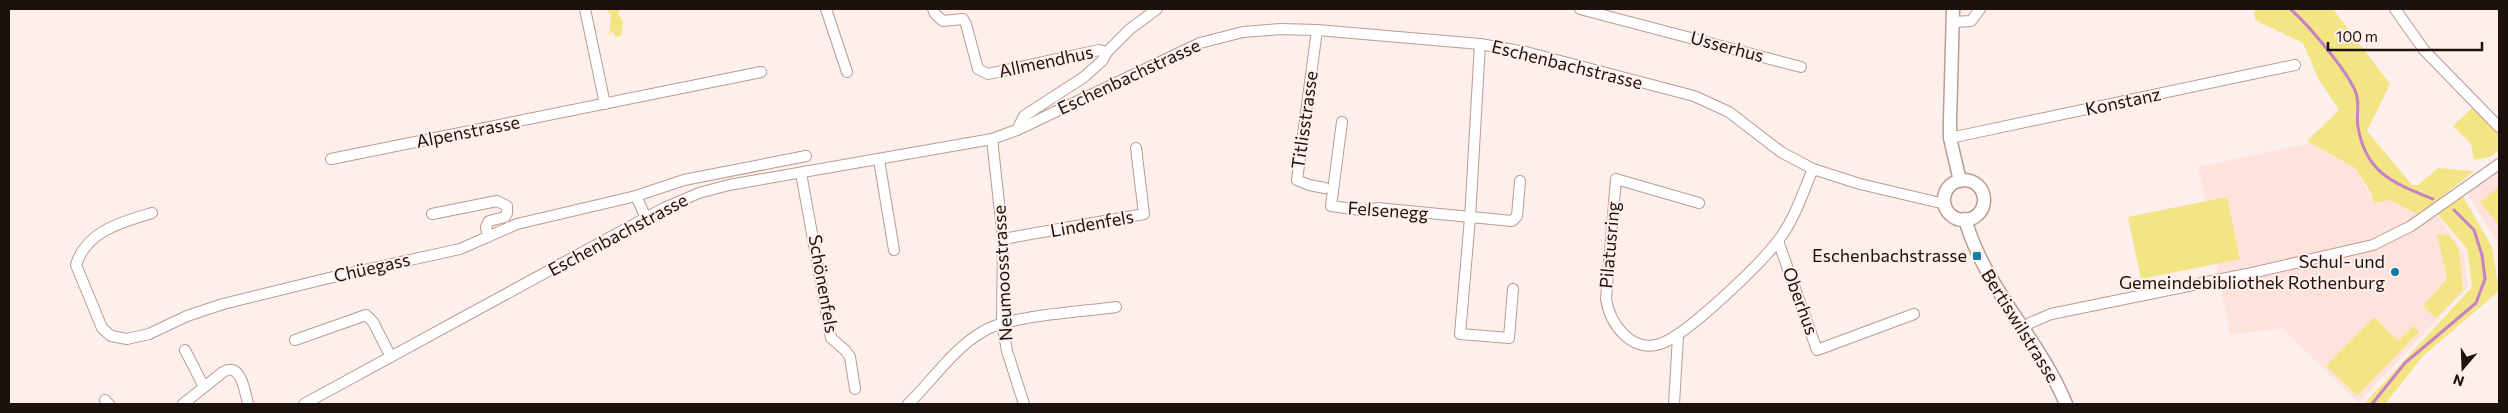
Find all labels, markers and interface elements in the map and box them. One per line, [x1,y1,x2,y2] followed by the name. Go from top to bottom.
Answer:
[2328,20,2482,52] scale bar
[1688,26,1766,66] street label: Usserhus
[2336,27,2378,45] text: 100 m
[1054,33,1203,119] street label: Eschenbachstrasse
[1489,35,1645,93] street label: Eschenbachstrasse
[997,40,1095,82] street label: Allmendhus
[1286,69,1322,170] street label: Titlisstrasse
[2083,82,2163,120] street label: Konstanz
[414,110,522,152] street label: Alpenstrasse
[544,188,691,280] street label: Eschenbachstrasse
[1347,196,1429,224] street label: Felsenegg
[1594,200,1624,289] street label: Pilatusring
[987,205,1017,342] street label: Neumoosstrasse
[1048,205,1135,241] street label: Lindenfels
[805,233,843,335] street label: Schönenfels
[1812,244,1967,266] place label: Eschenbachstrasse
[331,248,412,286] street label: Chüegass
[1971,250,1983,262] marker: Eschenbachstrasse
[2119,250,2385,293] place label: Schul- und Gemeindebibliothek Rothenburg
[1779,264,1823,338] street label: Oberhus
[1977,265,2065,386] street label: Bertiswilstrasse
[2389,266,2401,278] marker: Schul- und Gemeindebibliothek Rothenburg
[2438,343,2488,393] north arrow
[2451,371,2466,391] text: N

